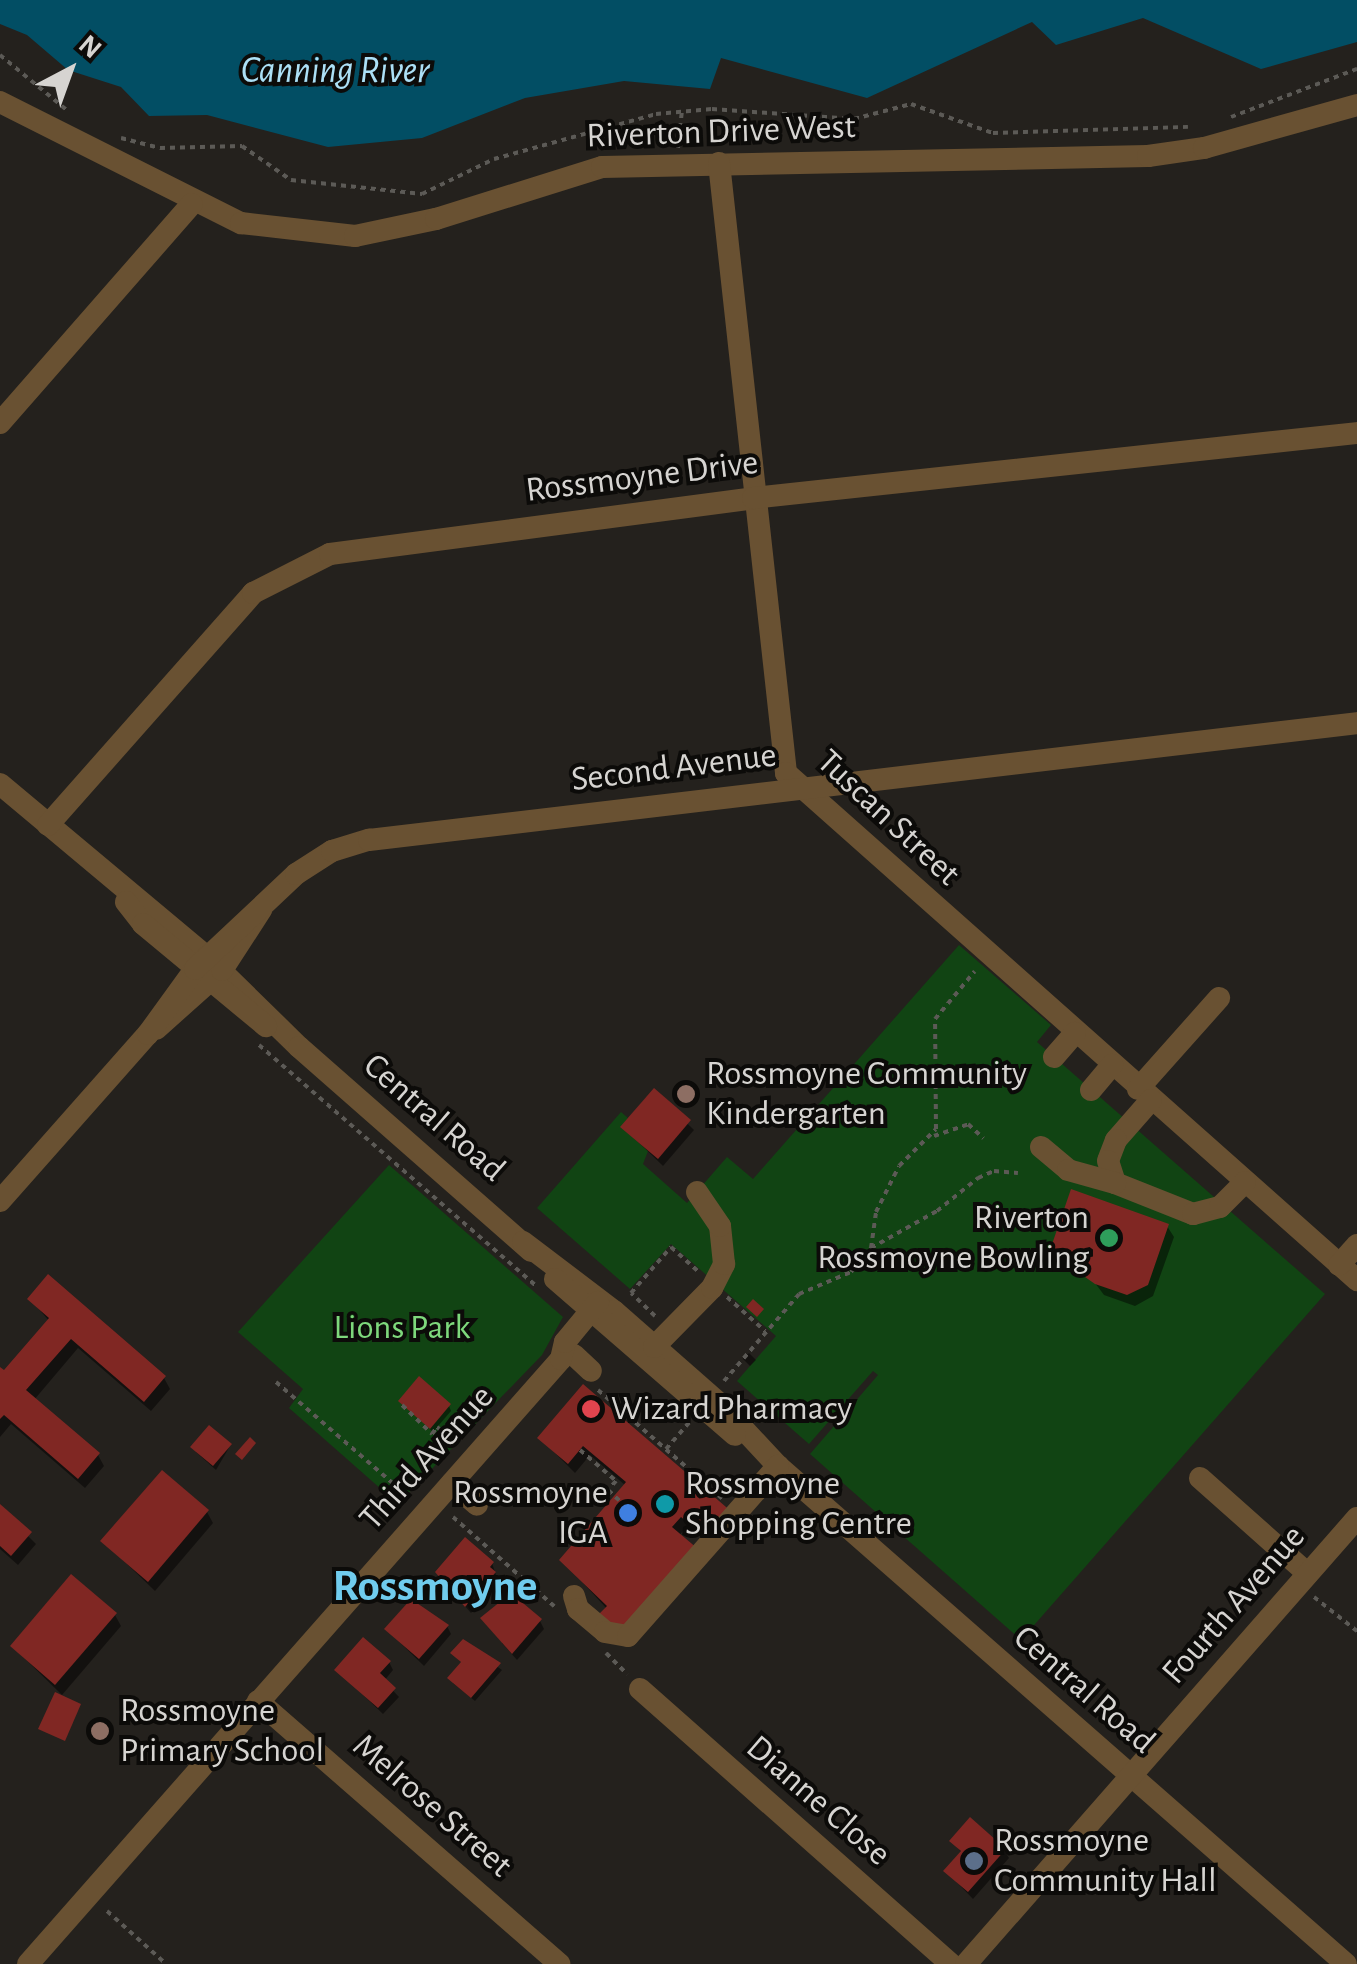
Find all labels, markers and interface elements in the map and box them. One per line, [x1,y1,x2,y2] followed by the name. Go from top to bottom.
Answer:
[20,20,120,120] north arrow
[73,30,106,64] text: N
[241,49,429,95] water label: Canning River
[586,106,856,158] street label: Riverton Drive West
[523,442,761,512] street label: Rossmoyne Drive
[569,735,779,801] street label: Second Avenue
[808,741,968,895] street label: Tuscan Street
[355,1045,513,1191] street label: Central Road
[706,1053,1027,1135] place label: Rossmoyne Community Kindergarten
[675,1083,697,1105] marker: Rossmoyne Community Kindergarten
[817,1197,1089,1279] place label: Riverton Rossmoyne Bowling
[1098,1227,1120,1249] marker: Riverton Rossmoyne Bowling
[333,1307,471,1349] park label: Lions Park
[351,1377,503,1539] street label: Third Avenue
[611,1388,852,1430] place label: Wizard Pharmacy
[580,1398,602,1420] marker: Wizard Pharmacy
[685,1463,912,1545] place label: Rossmoyne Shopping Centre
[453,1472,608,1554] place label: Rossmoyne IGA
[654,1493,676,1515] marker: Rossmoyne Shopping Centre
[617,1502,639,1524] marker: Rossmoyne IGA
[1154,1517,1314,1693] street label: Fourth Avenue
[332,1560,538,1614] district label: Rossmoyne
[1005,1617,1163,1763] street label: Central Road
[120,1690,324,1772] place label: Rossmoyne Primary School
[89,1720,111,1742] marker: Rossmoyne Primary School
[344,1725,520,1887] street label: Melrose Street
[737,1727,899,1875] street label: Dianne Close
[994,1820,1217,1902] place label: Rossmoyne Community Hall
[963,1850,985,1872] marker: Rossmoyne Community Hall

